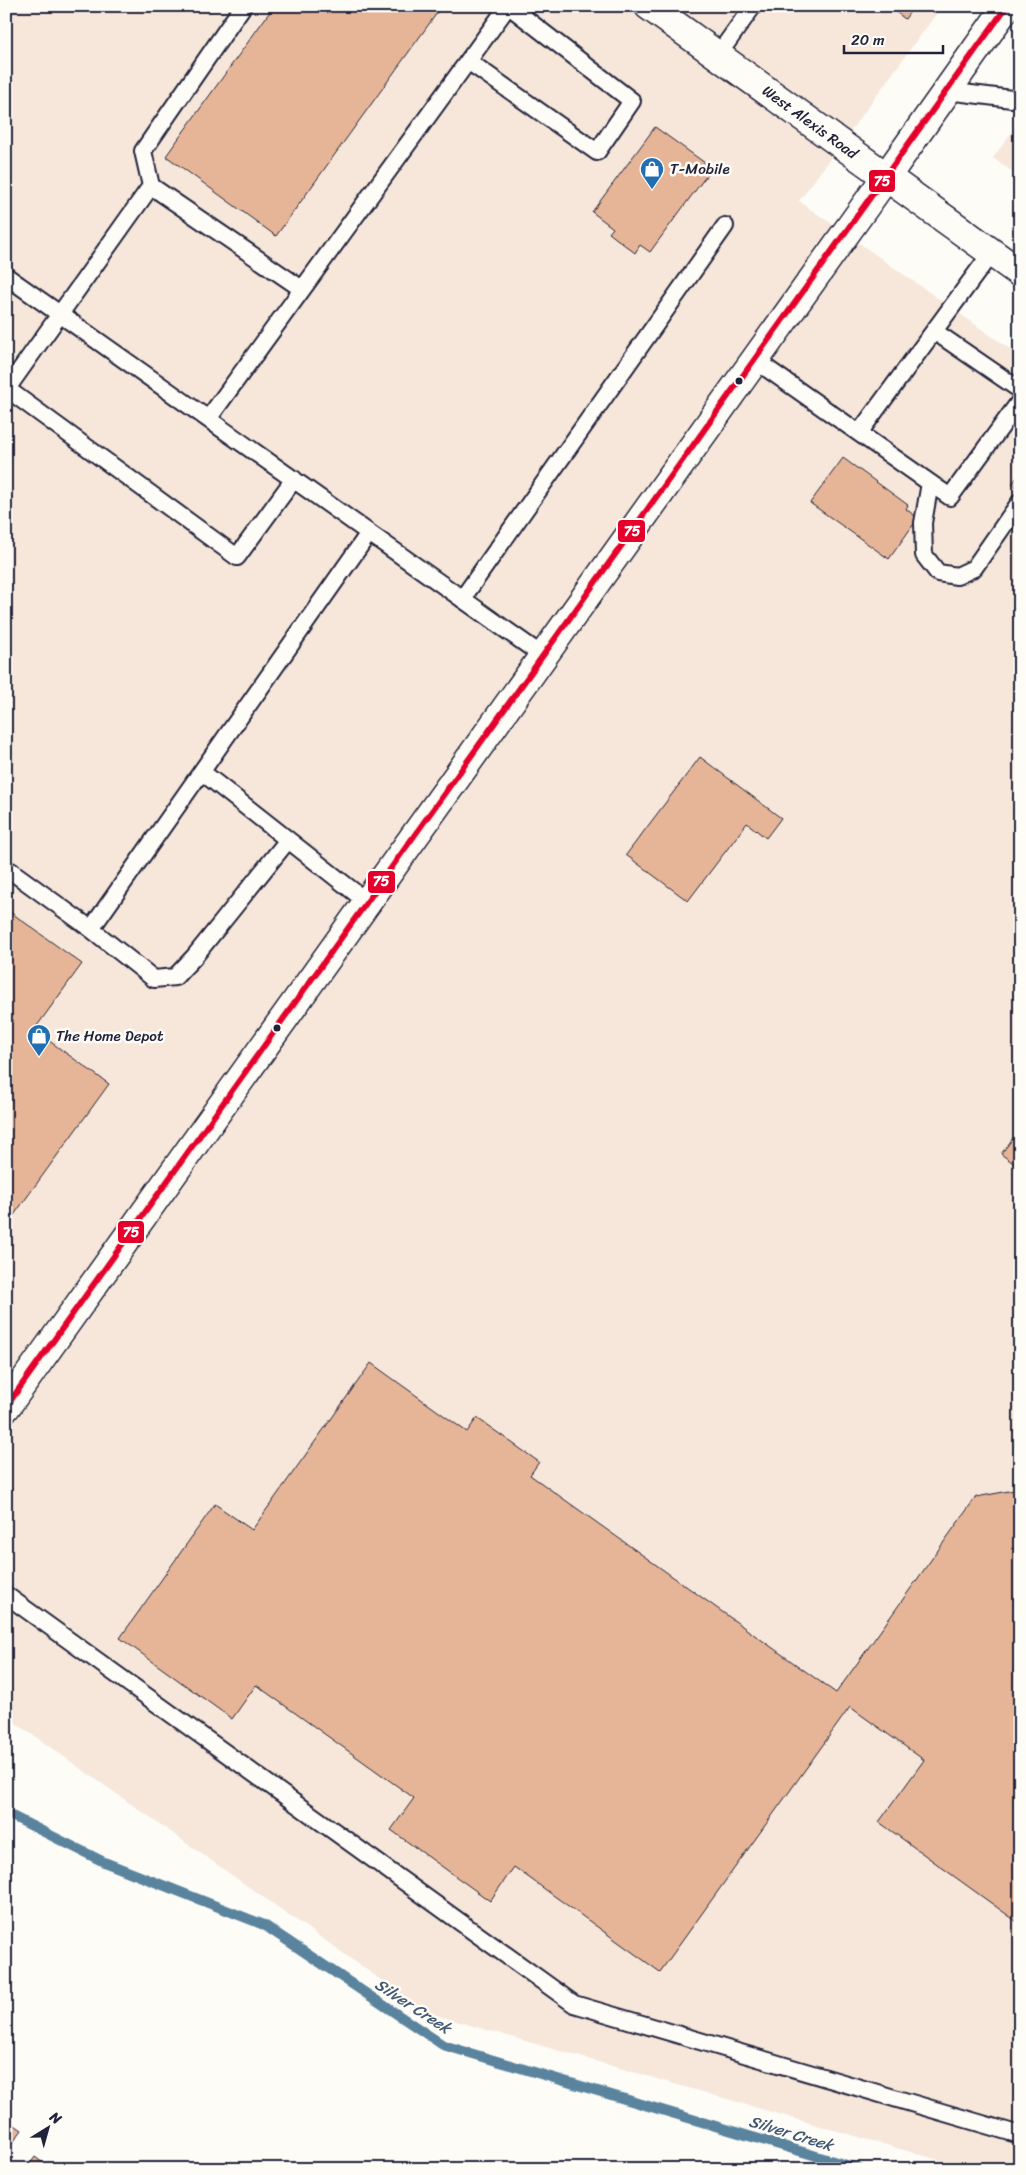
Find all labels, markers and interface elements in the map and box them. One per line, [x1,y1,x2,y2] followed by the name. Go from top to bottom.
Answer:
[844,22,942,54] scale bar
[851,27,885,53] text: 20 m
[757,78,864,166] street label: West Alexis Road
[639,156,665,190] shop icon: T-Mobile
[670,156,730,182] place label: T-Mobile
[868,169,896,193] line badge: 75
[874,169,891,194] text: 75
[734,376,744,386] unlabelled marker
[617,519,646,543] line badge: 75
[624,519,641,544] text: 75
[373,869,390,894] text: 75
[367,870,396,894] line badge: 75
[26,1023,52,1057] shop icon: The Home Depot
[56,1023,164,1049] place label: The Home Depot
[272,1023,282,1033] unlabelled marker
[117,1220,145,1244] line badge: 75
[123,1220,140,1245] text: 75
[369,1970,459,2043] water label: Silver Creek
[22,2102,72,2152] north arrow
[43,2105,67,2131] text: N
[745,2107,839,2160] water label: Silver Creek

